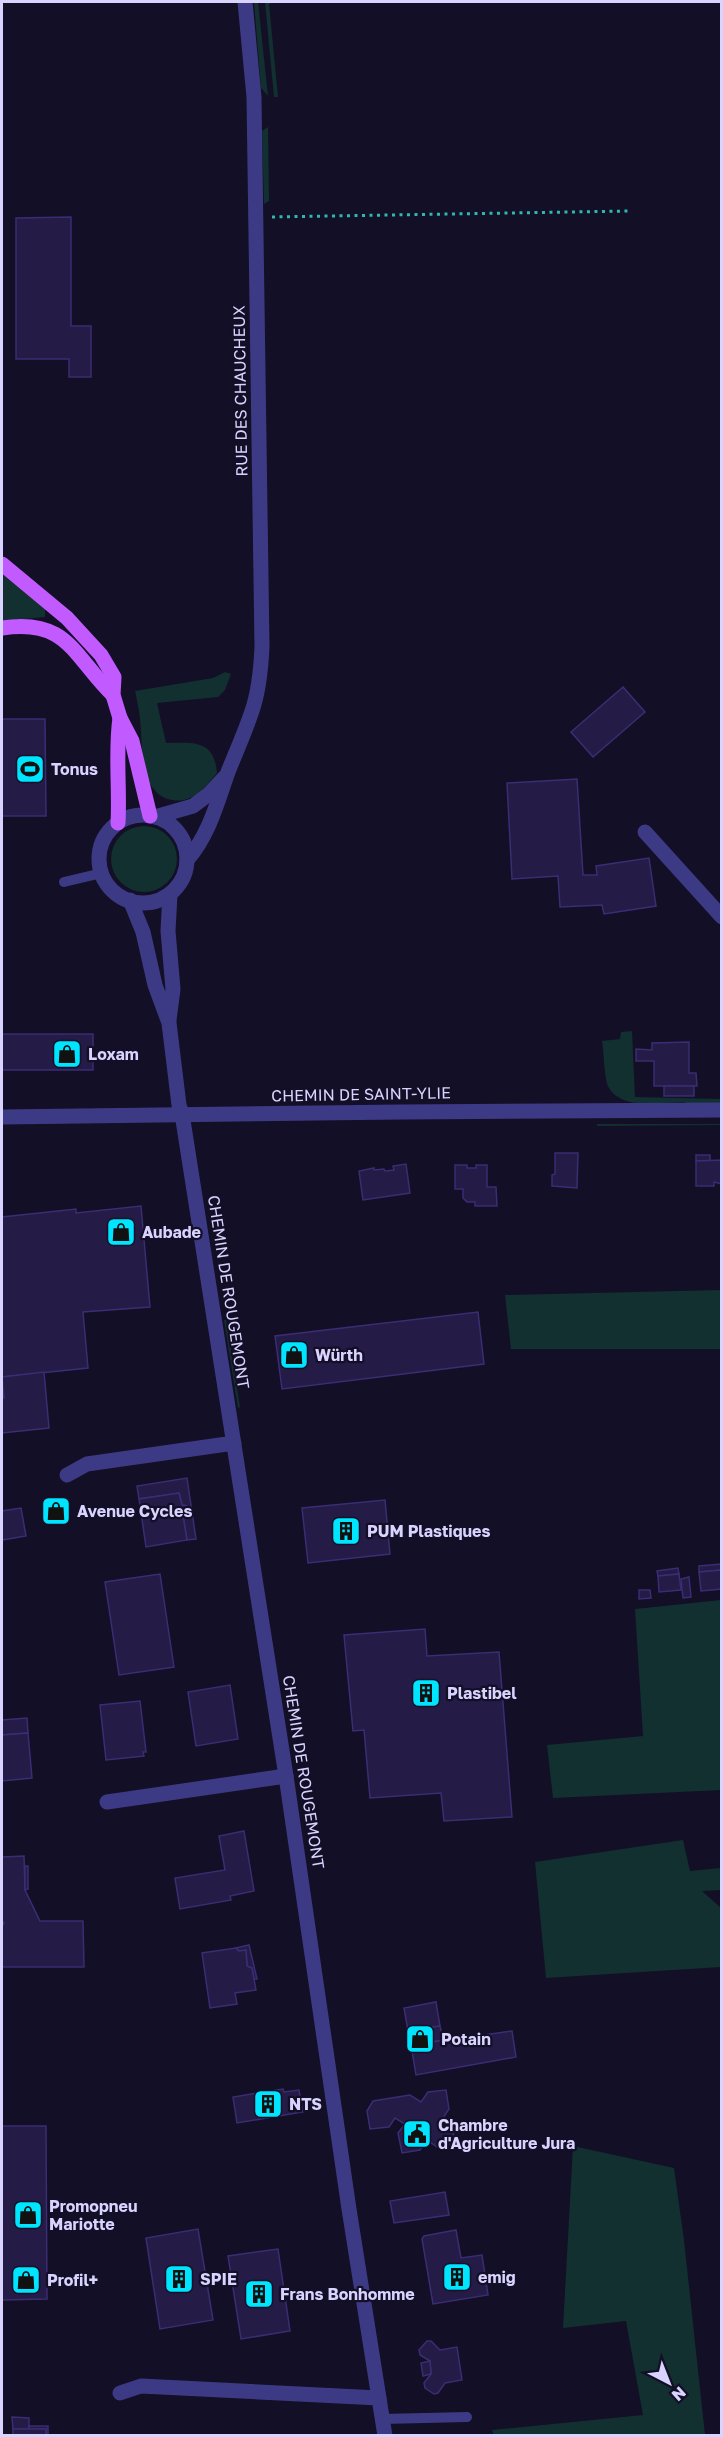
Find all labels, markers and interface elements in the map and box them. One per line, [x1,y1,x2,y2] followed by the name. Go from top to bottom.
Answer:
[228,305,251,477] street label: RUE DES CHAUCHEUX
[14,753,46,785] sports icon: Tonus
[51,759,98,779] place label: Tonus
[51,1038,83,1070] shop icon: Loxam
[88,1044,139,1064] place label: Loxam
[271,1082,451,1106] street label: CHEMIN DE SAINT-YLIE
[204,1194,254,1390] street label: CHEMIN DE ROUGEMONT
[105,1216,137,1248] shop icon: Aubade
[142,1222,201,1242] place label: Aubade
[278,1339,310,1371] shop icon: Würth
[315,1345,363,1365] place label: Würth
[40,1495,72,1527] shop icon: Avenue Cycles
[77,1501,192,1521] place label: Avenue Cycles
[330,1515,362,1547] building icon: PUM Plastiques
[367,1521,490,1541] place label: PUM Plastiques
[279,1674,329,1870] street label: CHEMIN DE ROUGEMONT
[410,1677,442,1709] building icon: Plastibel
[447,1683,517,1703] place label: Plastibel
[404,2023,436,2055] shop icon: Potain
[441,2029,491,2049] place label: Potain
[252,2088,284,2120] building icon: NTS
[289,2094,322,2114] place label: NTS
[438,2115,575,2153] place label: Chambre d'Agriculture Jura
[401,2118,433,2150] public building icon: Chambre d'Agriculture Jura
[49,2196,137,2234] place label: Promopneu Mariotte
[12,2199,44,2231] shop icon: Promopneu Mariotte
[441,2261,473,2293] building icon: emig
[163,2263,195,2295] building icon: SPIE
[10,2264,42,2296] shop icon: Profil+
[478,2267,516,2287] place label: emig
[200,2269,237,2289] place label: SPIE
[47,2270,98,2290] place label: Profil+
[243,2278,275,2310] building icon: Frans Bonhomme
[280,2284,415,2304] place label: Frans Bonhomme
[639,2353,699,2413] north arrow
[668,2383,690,2406] text: N

